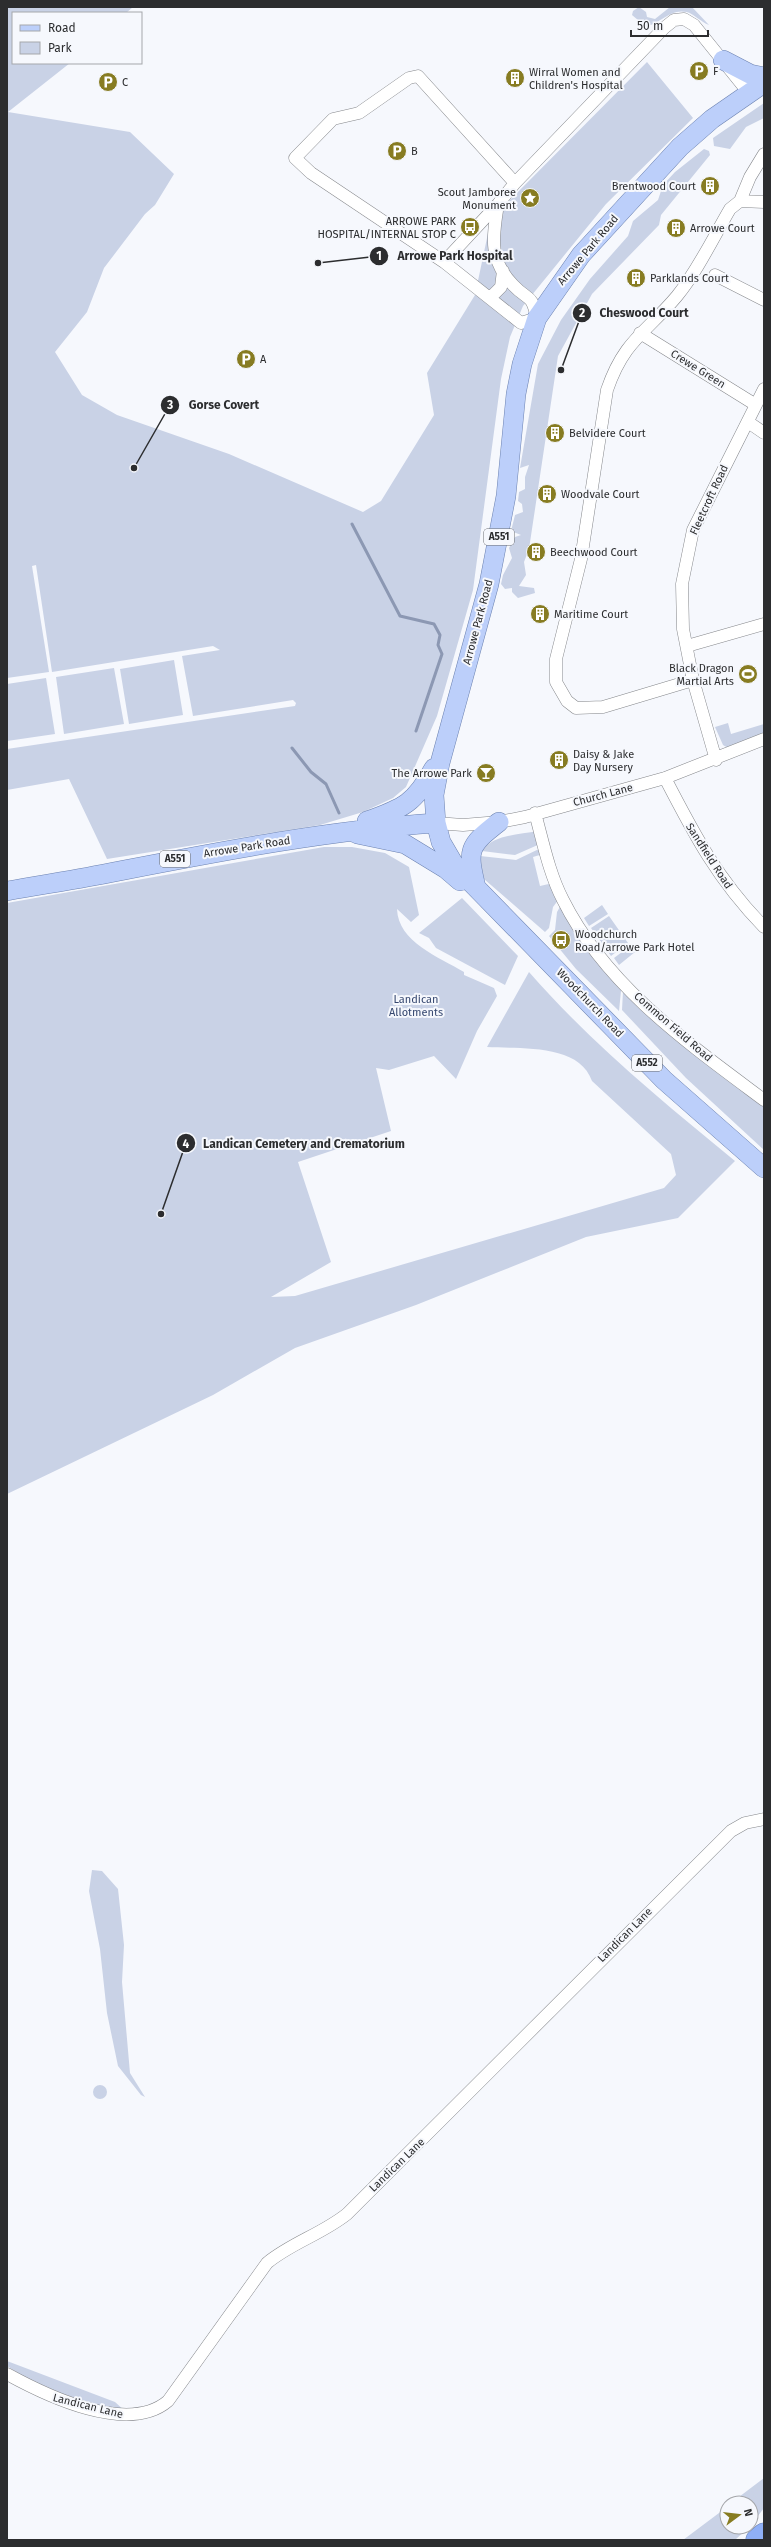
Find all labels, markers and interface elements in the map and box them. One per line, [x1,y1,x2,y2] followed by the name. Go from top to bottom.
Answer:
[12,12,142,64] legend
[631,12,708,38] scale bar
[637,19,663,33] text: 50 m
[48,21,76,35] text: Road
[48,41,72,55] text: Park
[688,60,710,82] parking icon: F
[713,65,719,78] place label: F
[529,66,623,92] place label: Wirral Women and Children's Hospital
[504,67,526,89] building icon: Wirral Women and Children's Hospital
[97,71,119,93] parking icon: C
[122,76,128,89] place label: C
[386,140,408,162] parking icon: B
[411,145,418,158] place label: B
[699,175,721,197] building icon: Brentwood Court
[612,180,696,193] place label: Brentwood Court
[438,186,516,212] place label: Scout Jamboree Monument
[519,187,541,209] place icon: Scout Jamboree Monument
[555,212,621,288] street label: Arrowe Park Road
[318,215,457,241] place label: ARROWE PARK HOSPITAL/INTERNAL STOP C
[459,216,481,238] bus stop icon: ARROWE PARK HOSPITAL/INTERNAL STOP C
[665,217,687,239] building icon: Arrowe Court
[690,222,755,235] place label: Arrowe Court
[369,244,520,268] callout: Arrowe Park Hospital
[376,249,382,263] text: 1
[396,249,513,263] text: Arrowe Park Hospital
[625,267,647,289] building icon: Parklands Court
[650,272,729,285] place label: Parklands Court
[572,301,697,325] callout: Cheswood Court
[579,306,585,320] text: 2
[599,306,689,320] text: Cheswood Court
[668,347,728,391] street label: Crewe Green
[235,348,257,370] parking icon: A
[260,353,267,366] place label: A
[160,393,267,417] callout: Gorse Covert
[166,398,173,412] text: 3
[189,398,260,412] text: Gorse Covert
[544,422,566,444] building icon: Belvidere Court
[569,427,646,440] place label: Belvidere Court
[687,463,731,537] street label: Fleetcroft Road
[536,483,558,505] building icon: Woodvale Court
[561,488,640,501] place label: Woodvale Court
[484,529,514,545] road number: A551
[525,541,547,563] building icon: Beechwood Court
[550,546,638,559] place label: Beechwood Court
[460,578,496,666] street label: Arrowe Park Road
[529,603,551,625] building icon: Maritime Court
[554,608,628,621] place label: Maritime Court
[669,662,734,688] place label: Black Dragon Martial Arts
[737,663,759,685] sports icon: Black Dragon Martial Arts
[573,748,634,774] place label: Daisy & Jake Day Nursery
[548,749,570,771] building icon: Daisy & Jake Day Nursery
[475,762,497,784] bar icon: The Arrowe Park
[392,767,472,780] place label: The Arrowe Park
[572,781,634,809] street label: Church Lane
[683,821,735,891] street label: Sandfield Road
[203,834,291,860] street label: Arrowe Park Road
[160,851,190,867] road number: A551
[575,928,694,954] place label: Woodchurch Road/arrowe Park Hotel
[550,929,572,951] bus stop icon: Woodchurch Road/arrowe Park Hotel
[554,966,626,1040] street label: Woodchurch Road
[631,990,715,1064] street label: Common Field Road
[389,993,443,1019] park label: Landican Allotments
[632,1055,662,1071] road number: A552
[176,1131,413,1155] callout: Landican Cemetery and Crematorium
[183,1137,190,1151] text: 4
[203,1137,405,1151] text: Landican Cemetery and Crematorium
[595,1905,655,1965] street label: Landican Lane
[367,2135,427,2195] street label: Landican Lane
[52,2391,124,2421] street label: Landican Lane
[719,2495,759,2535] north arrow
[741,2507,755,2518] text: N

